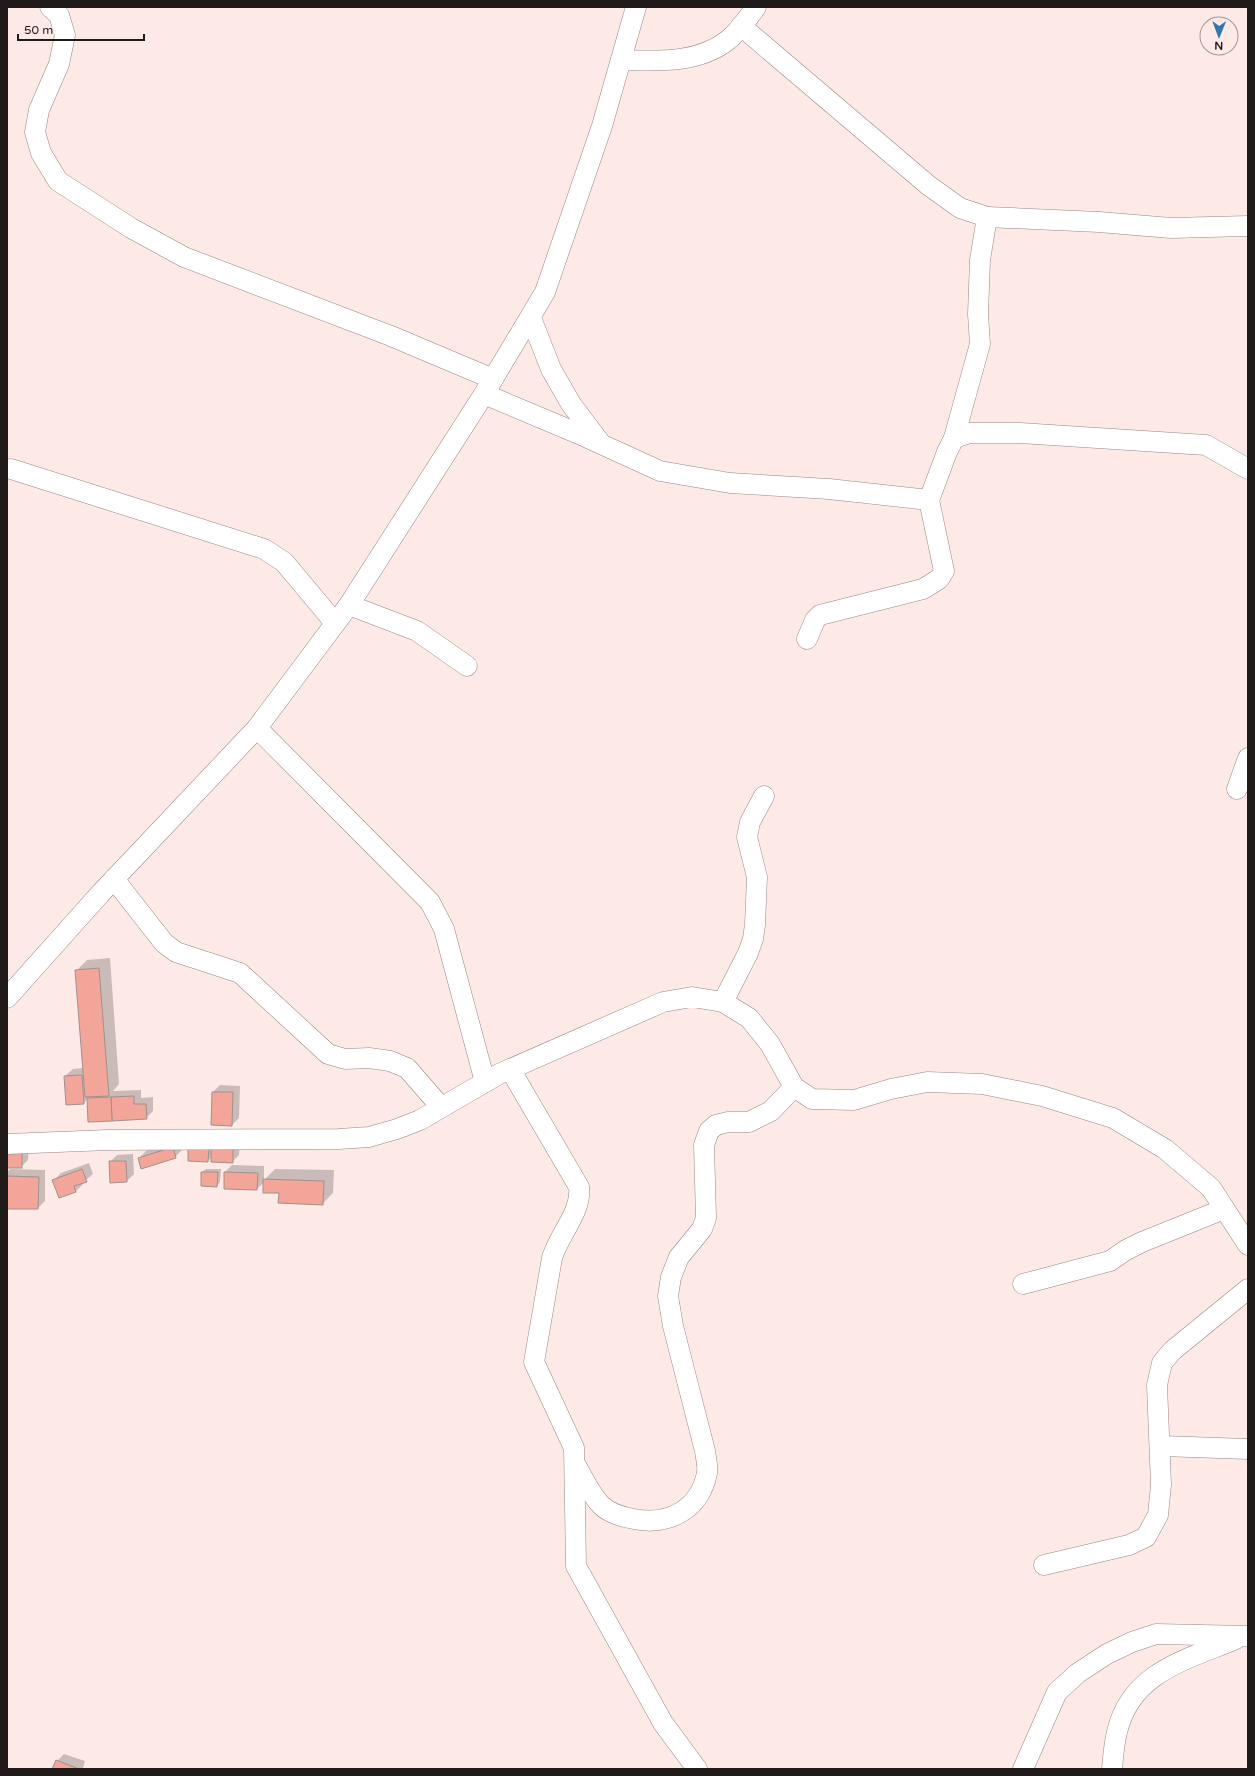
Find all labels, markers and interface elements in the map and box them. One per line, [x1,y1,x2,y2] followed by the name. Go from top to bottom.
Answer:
[18,16,144,42] scale bar
[1199,16,1239,56] north arrow
[24,23,53,37] text: 50 m
[1214,39,1223,52] text: N

